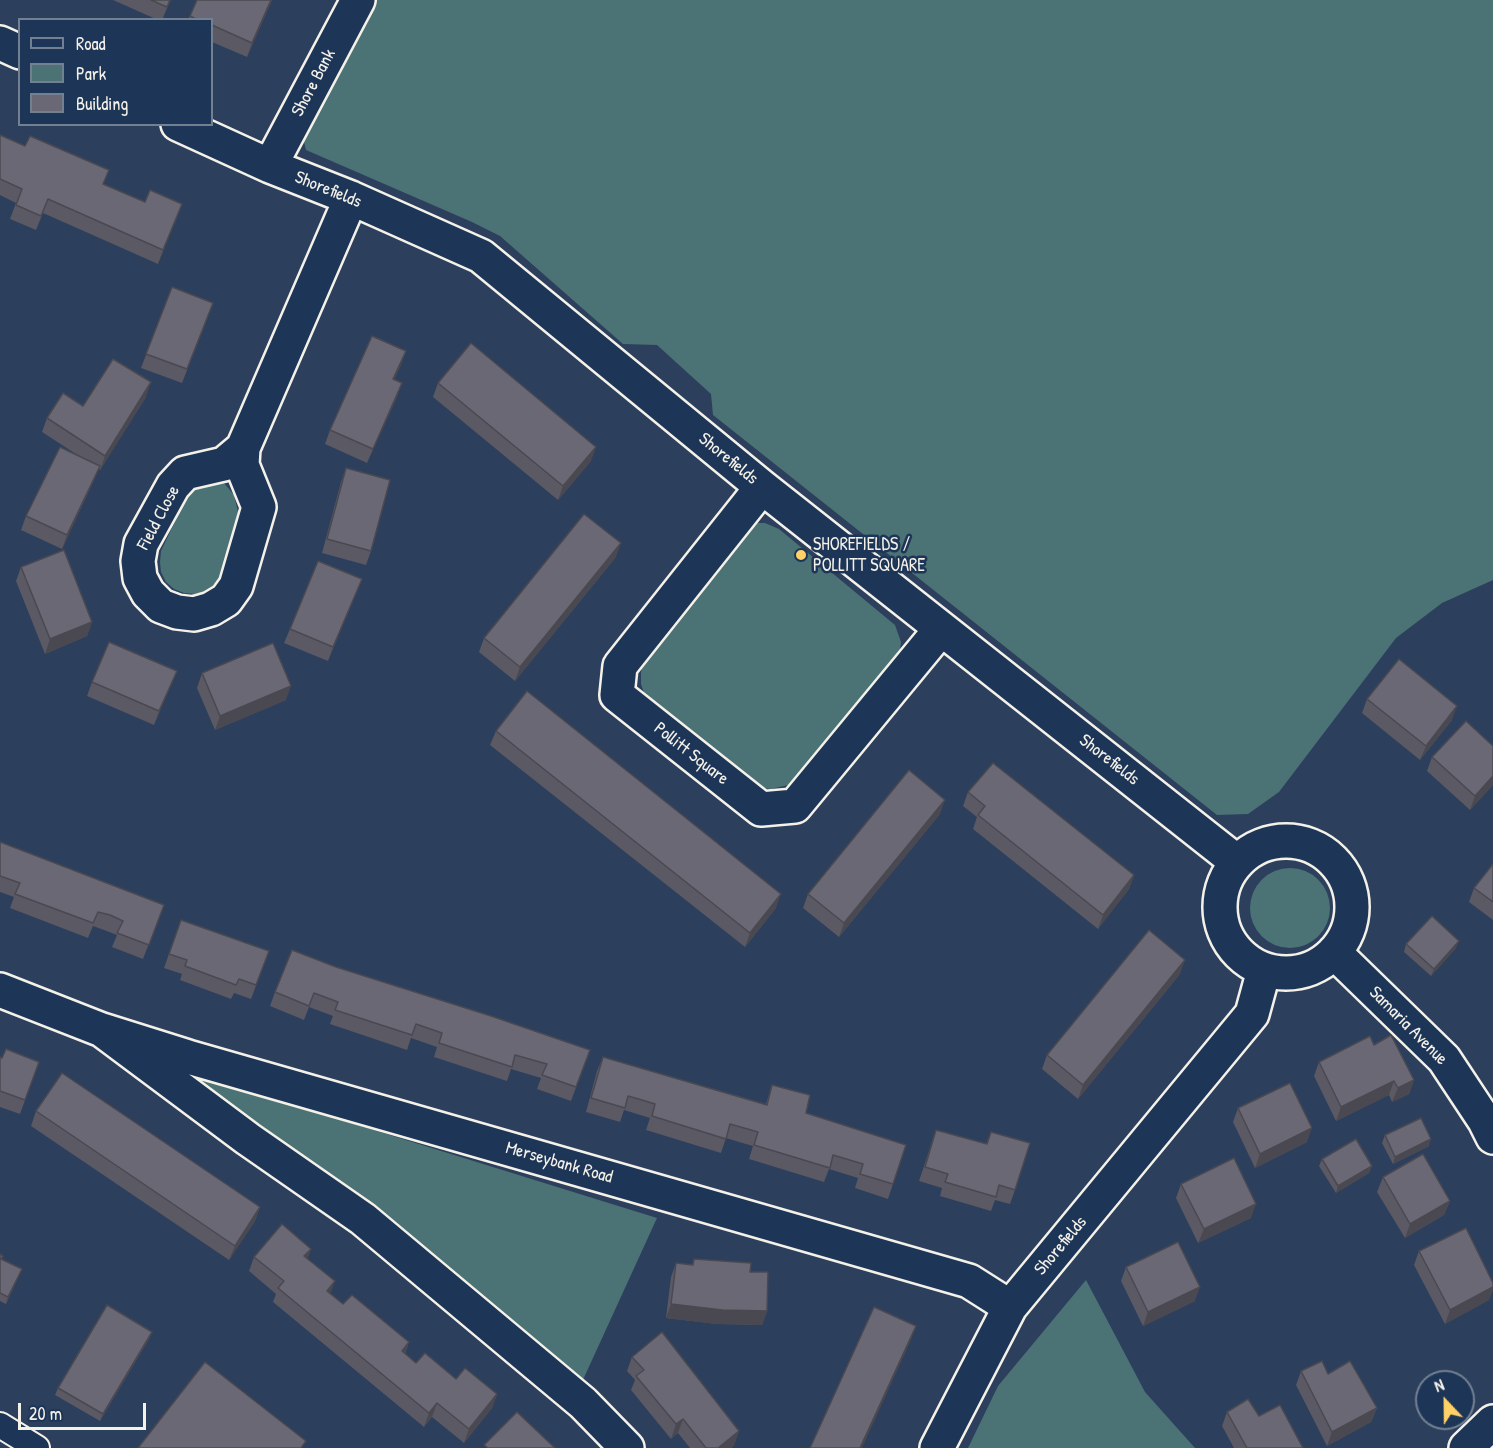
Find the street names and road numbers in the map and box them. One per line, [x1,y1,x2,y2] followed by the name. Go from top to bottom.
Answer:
[287,46,341,120] street label: Shore Bank
[291,167,365,213] street label: Shorefields
[694,428,762,490] street label: Shorefields
[133,482,185,554] street label: Field Close
[649,718,733,790] street label: Pollitt Square
[1075,730,1143,790] street label: Shorefields
[1364,982,1452,1070] street label: Samaria Avenue
[503,1137,615,1189] street label: Merseybank Road
[1030,1212,1092,1280] street label: Shorefields

